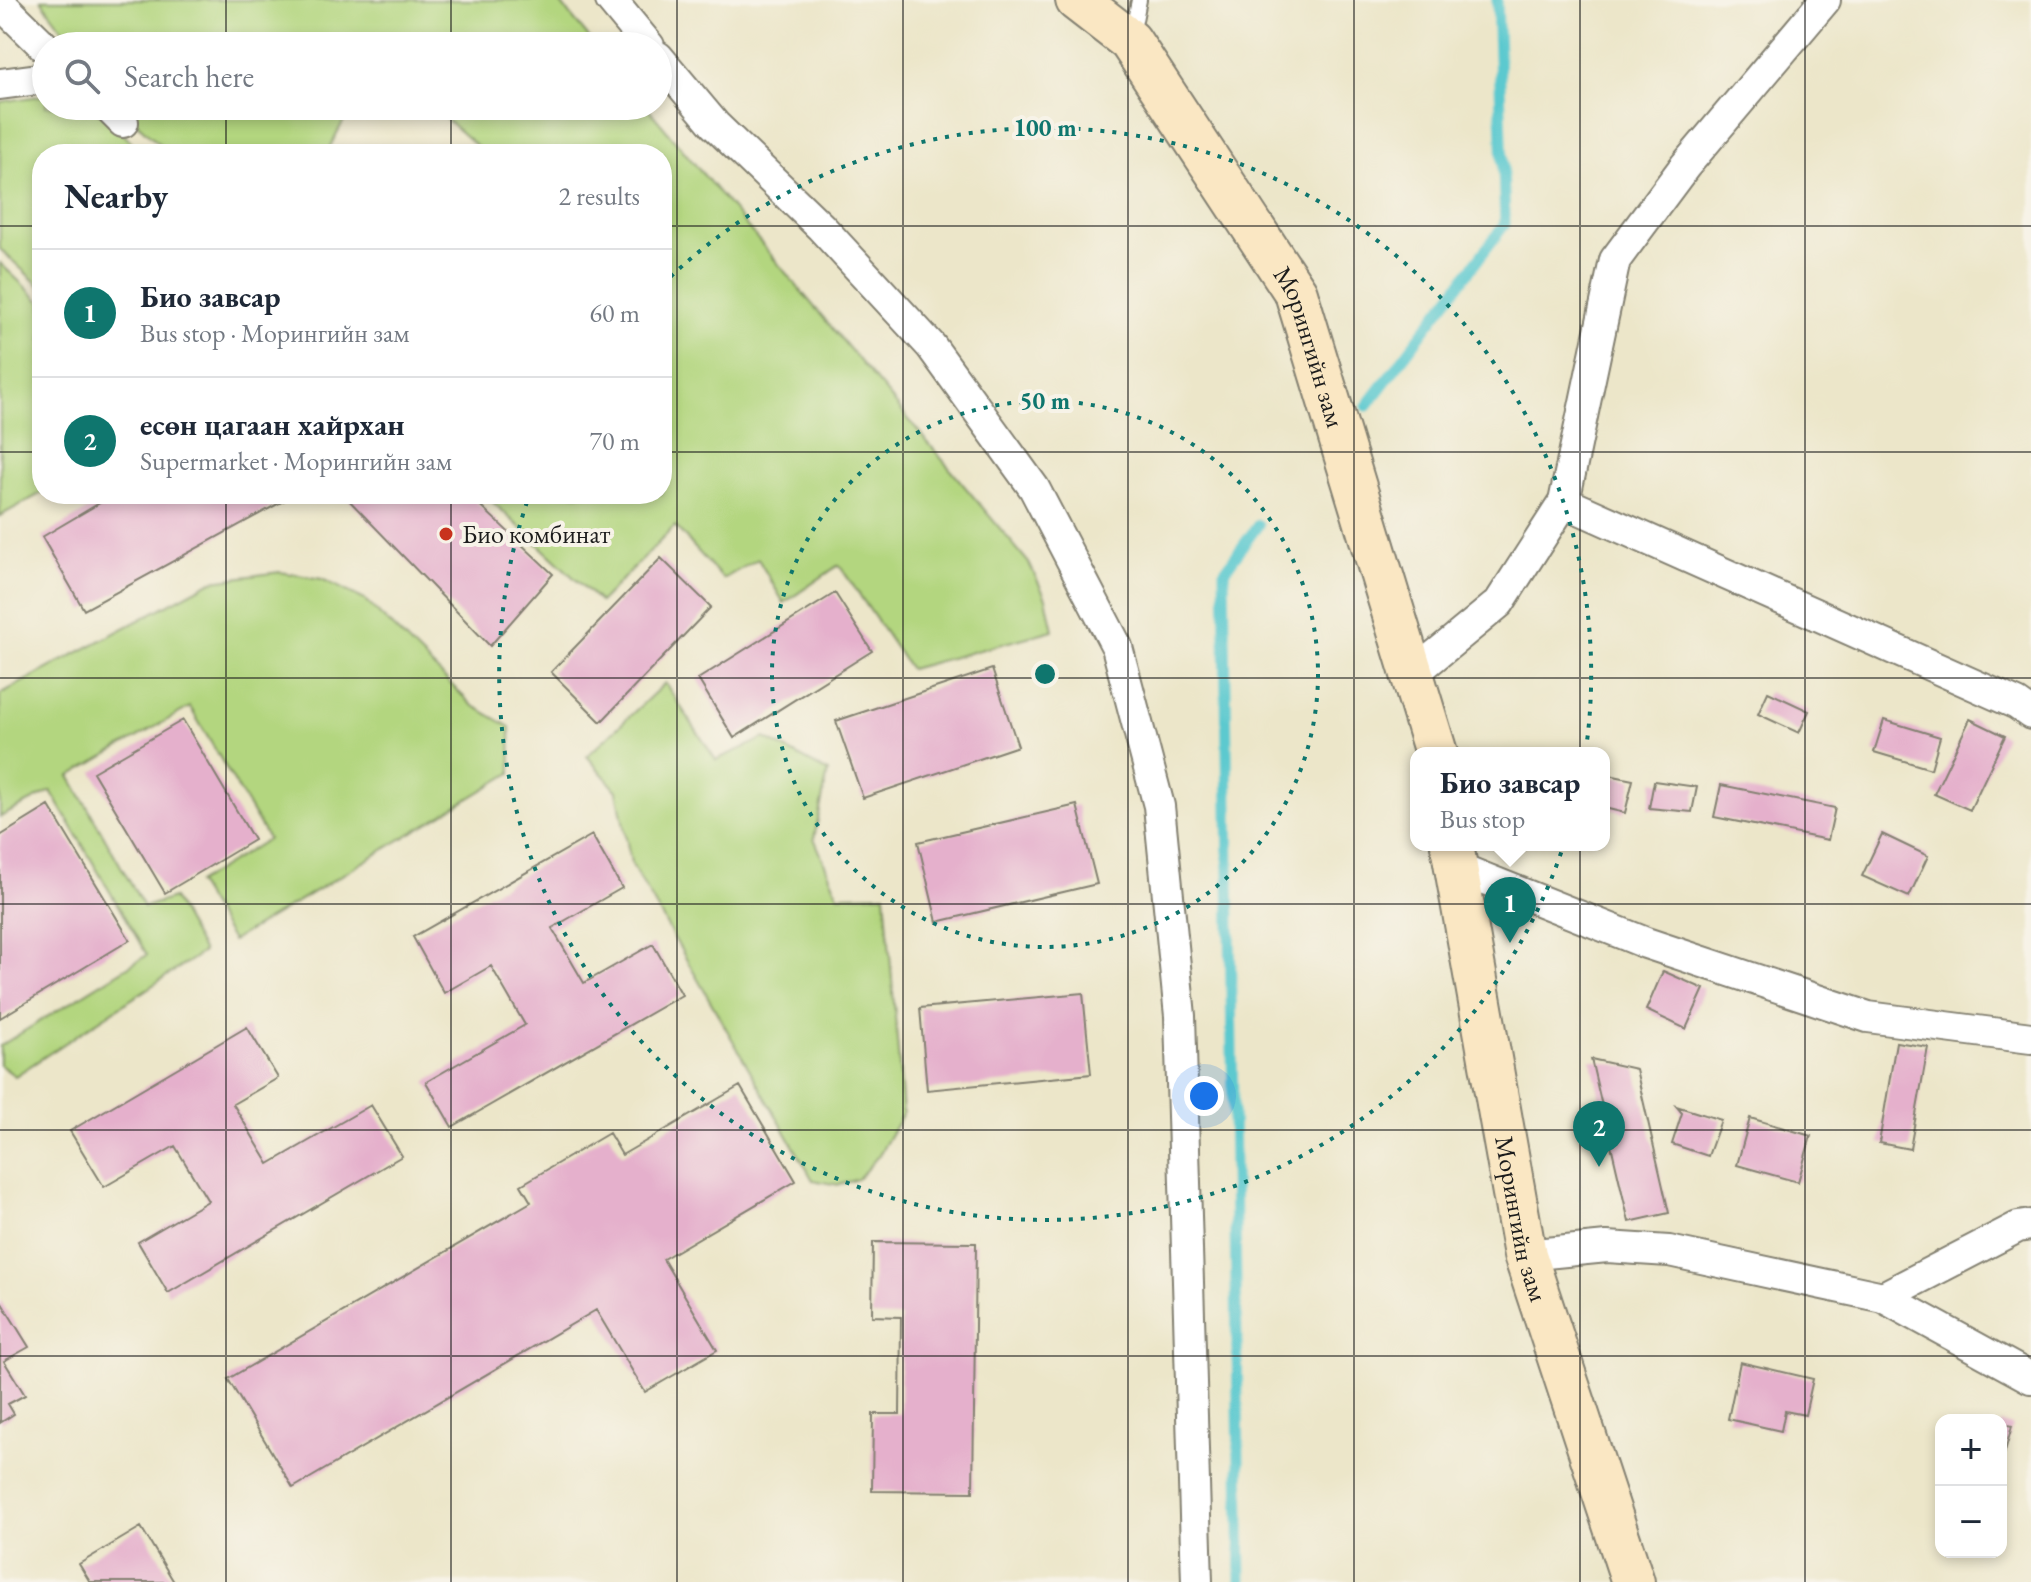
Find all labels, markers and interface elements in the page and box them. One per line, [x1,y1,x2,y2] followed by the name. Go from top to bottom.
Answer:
[32,32,672,120] search box
[60,54,104,98] icon: search
[124,57,254,96] text: Search here
[1013,112,1077,143] text: 100 m
[64,174,168,218] text: Nearby
[559,179,640,213] text: 2 results
[1266,259,1353,431] street label: Морингийн зам
[140,277,281,316] text: Био завсар
[83,296,97,330] text: 1
[590,296,640,330] text: 60 m
[140,316,410,350] text: Bus stop · Морингийн зам
[1020,385,1070,416] text: 50 m
[140,405,405,444] text: есөн цагаан хайрхан
[83,424,97,458] text: 2
[590,424,640,458] text: 70 m
[140,444,452,478] text: Supermarket · Морингийн зам
[462,517,611,551] place label: Био комбинат
[437,525,455,543] marker: Био комбинат
[1031,660,1059,688] centre of rings
[1410,747,1610,851] popup
[1440,763,1580,802] text: Био завсар
[1440,802,1525,836] text: Bus stop
[1484,877,1536,943] pin: 1
[1184,1076,1224,1116] your location
[1573,1101,1625,1167] pin: 2
[1487,1133,1556,1306] street label: Морингийн зам
[1935,1414,2007,1558] map controls
[1935,1414,2007,1486] button: +
[1935,1486,2007,1558] button: −

